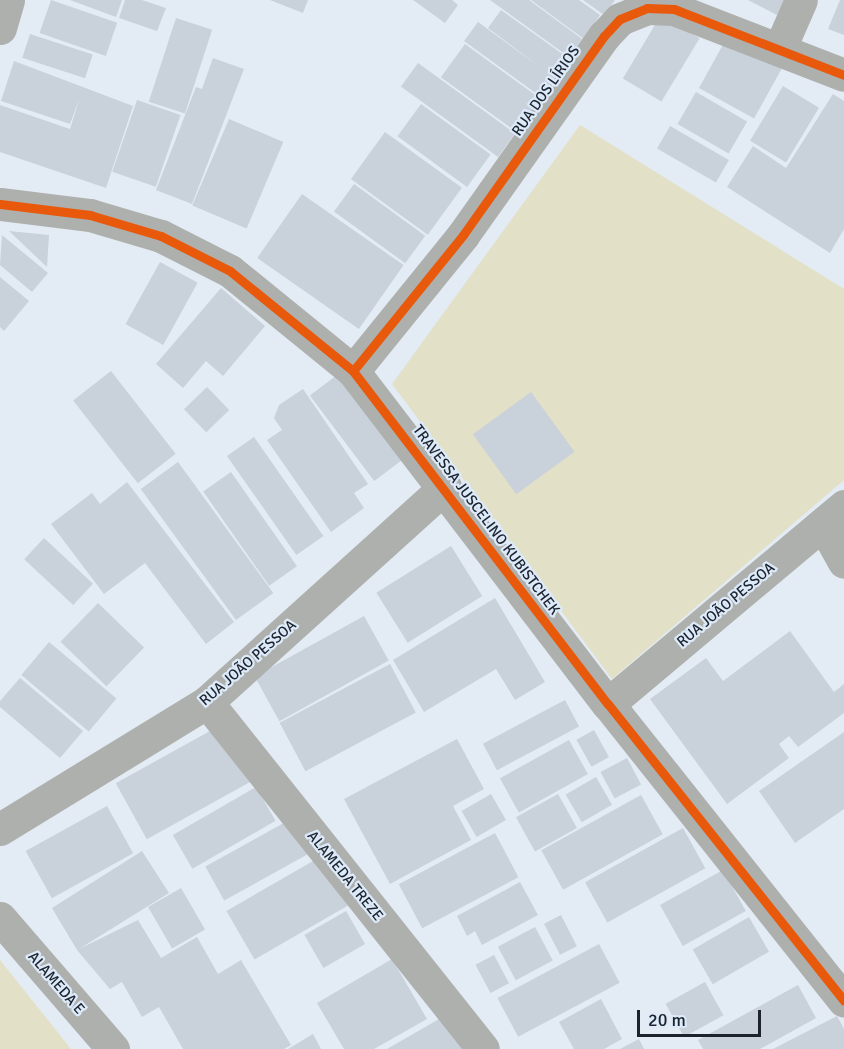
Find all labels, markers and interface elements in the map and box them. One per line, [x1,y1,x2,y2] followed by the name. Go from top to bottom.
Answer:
[508,42,584,140] street label: RUA DOS LÍRIOS
[409,422,563,618] street label: TRAVESSA JUSCELINO KUBISTCHEK
[674,559,778,651] street label: RUA JOÃO PESSOA
[196,616,300,710] street label: RUA JOÃO PESSOA
[303,827,387,925] street label: ALAMEDA TREZE
[24,948,88,1018] street label: ALAMEDA E
[640,998,764,1036] scale bar
[648,1009,686,1031] text: 20 m

